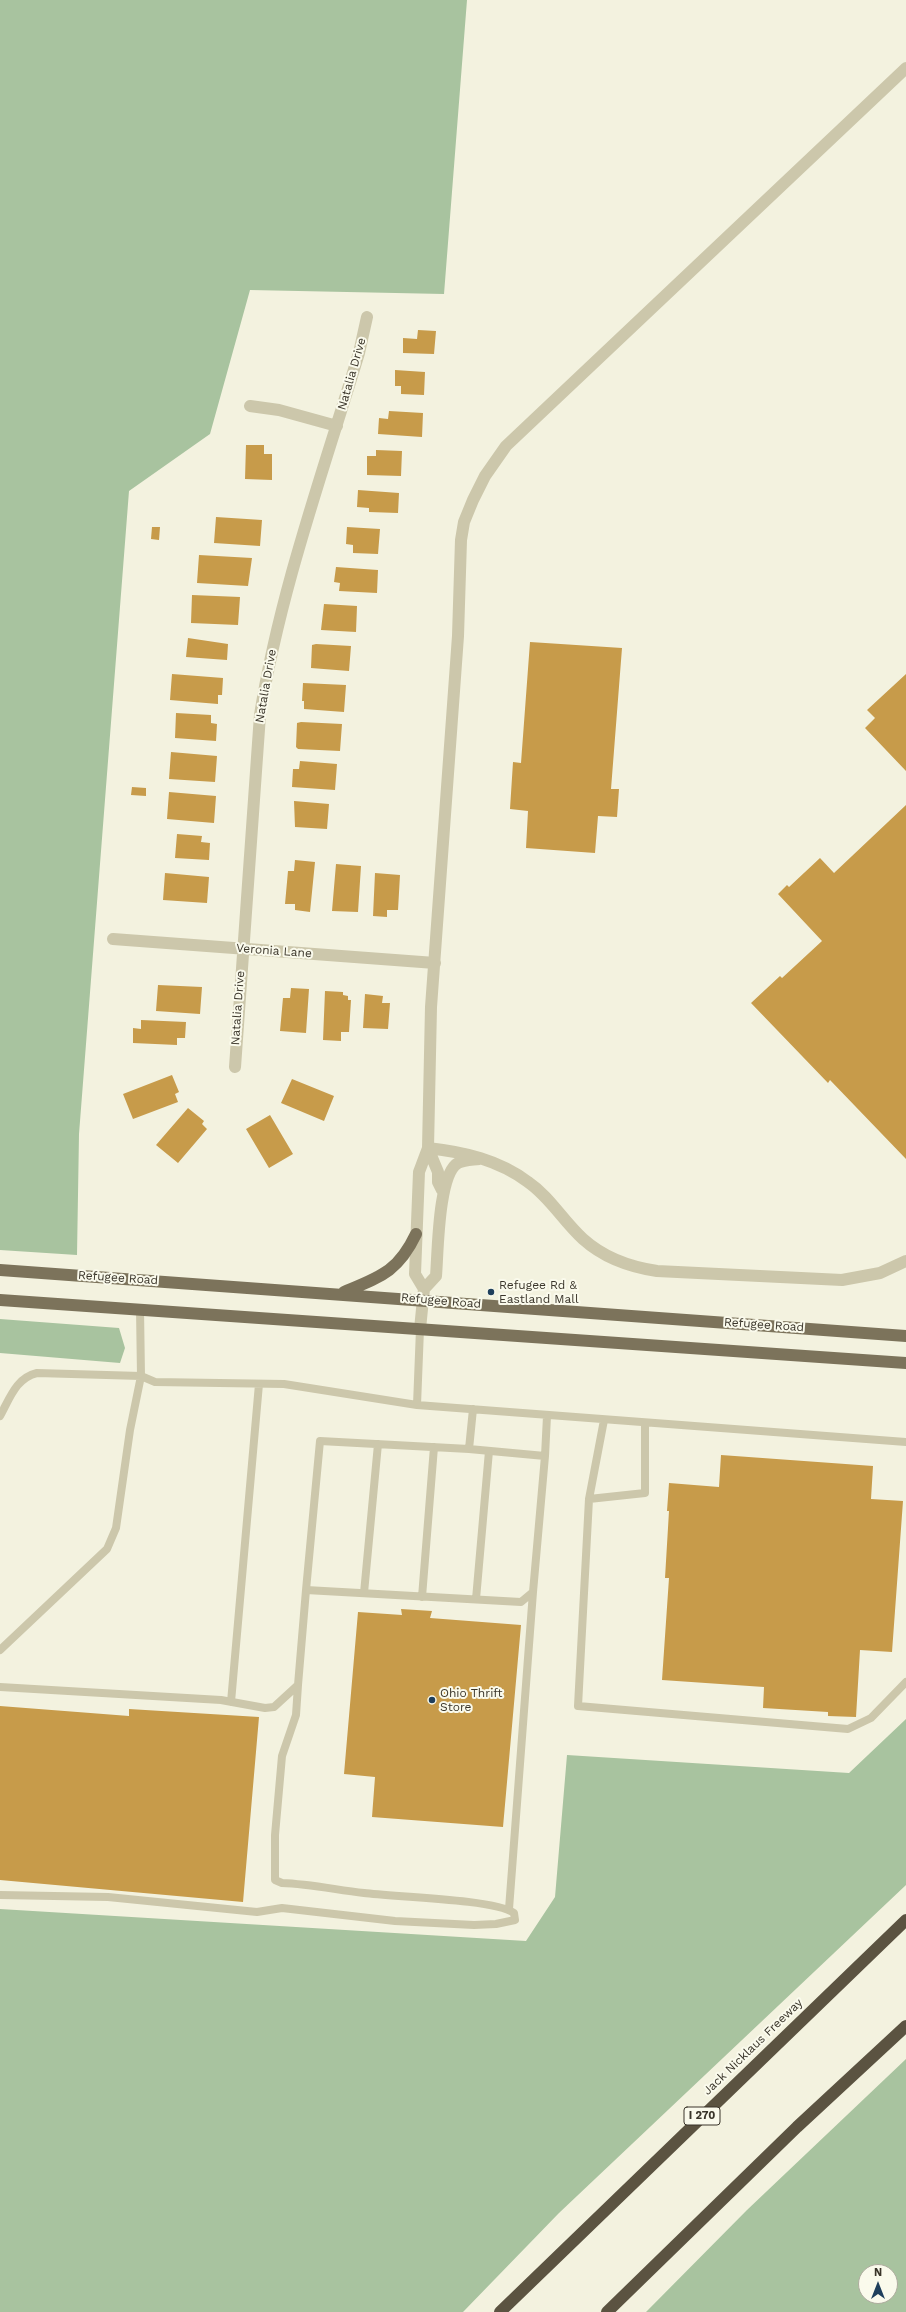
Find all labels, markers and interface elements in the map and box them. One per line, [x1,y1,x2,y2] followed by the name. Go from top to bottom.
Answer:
[335,336,369,412] street label: Natalia Drive
[252,648,280,724] street label: Natalia Drive
[236,941,312,961] street label: Veronia Lane
[228,970,248,1046] street label: Natalia Drive
[77,1268,159,1288] street label: Refugee Road
[499,1278,579,1306] place label: Refugee Rd & Eastland Mall
[486,1287,496,1297] marker: Refugee Rd & Eastland Mall
[400,1290,482,1312] street label: Refugee Road
[723,1315,805,1335] street label: Refugee Road
[440,1686,502,1714] place label: Ohio Thrift Store
[427,1695,437,1705] marker: Ohio Thrift Store
[700,1996,806,2098] street label: Jack Nicklaus Freeway
[684,2107,720,2125] road number: I 270
[858,2264,898,2304] north arrow
[874,2266,882,2279] text: N

